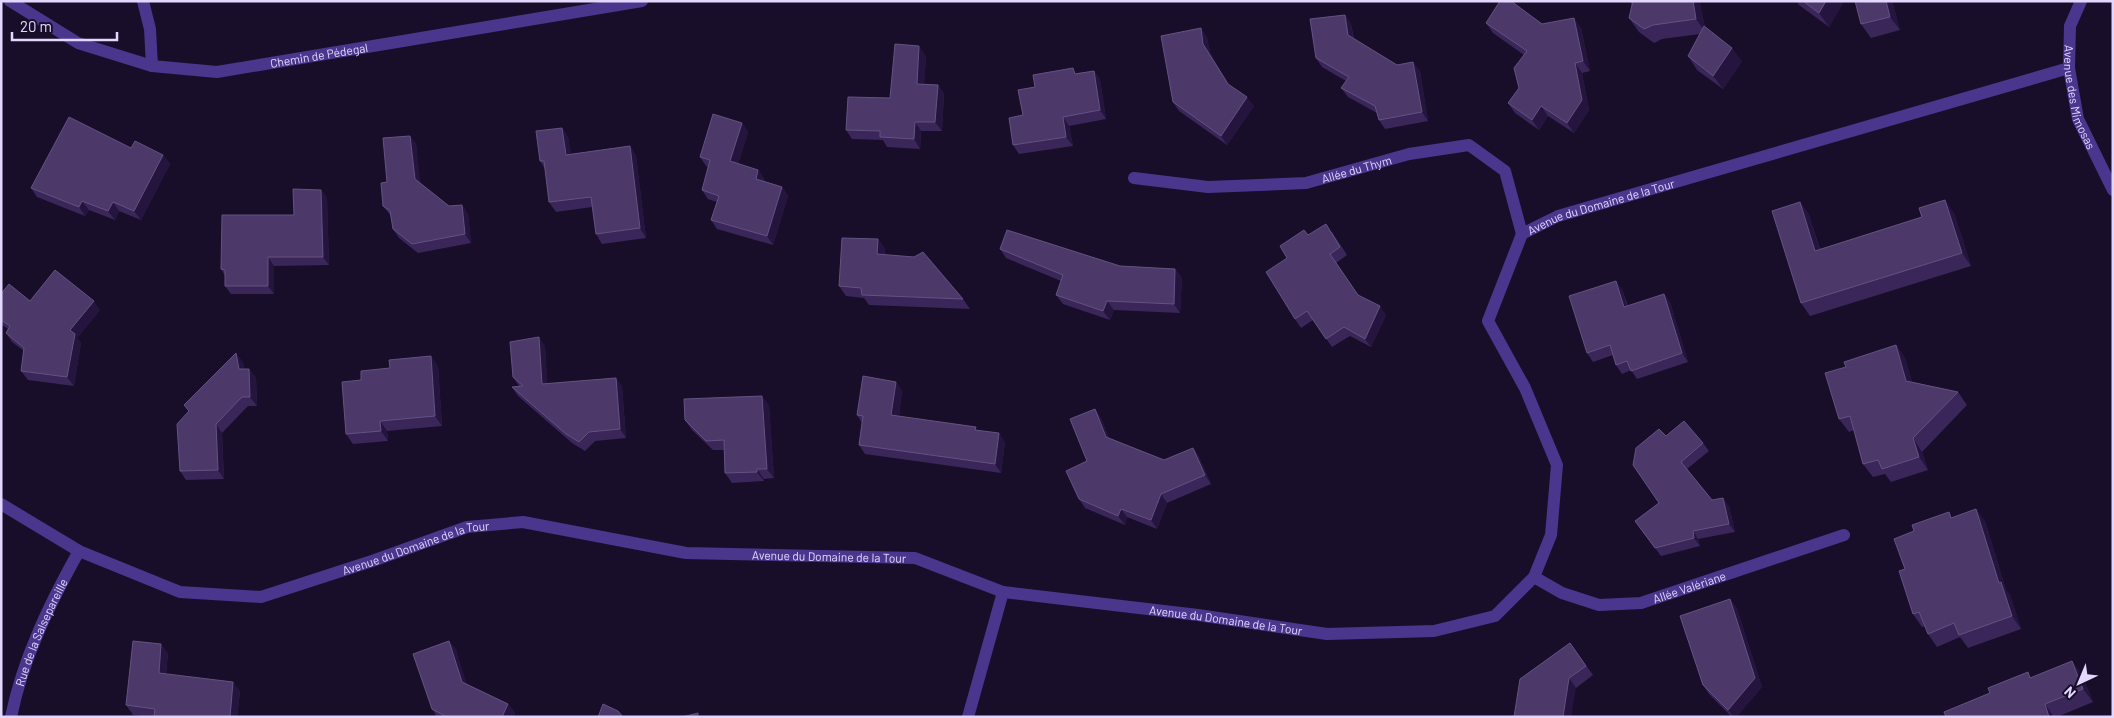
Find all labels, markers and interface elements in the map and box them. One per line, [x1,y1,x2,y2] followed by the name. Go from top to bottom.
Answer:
[12,10,118,42] scale bar
[20,17,52,35] text: 20 m
[269,40,369,70] street label: Chemin de Pédegal
[2062,45,2099,152] street label: Avenue des Mimosas
[1320,152,1393,185] street label: Allée du Thym
[1525,175,1677,237] street label: Avenue du Domaine de la Tour
[340,518,491,577] street label: Avenue du Domaine de la Tour
[752,547,907,565] street label: Avenue du Domaine de la Tour
[1651,568,1728,606] street label: Allée Valériane
[12,576,70,688] street label: Rue de la Salsepareille
[1149,602,1304,637] street label: Avenue du Domaine de la Tour
[2054,658,2104,708] north arrow
[2060,683,2079,702] text: N

